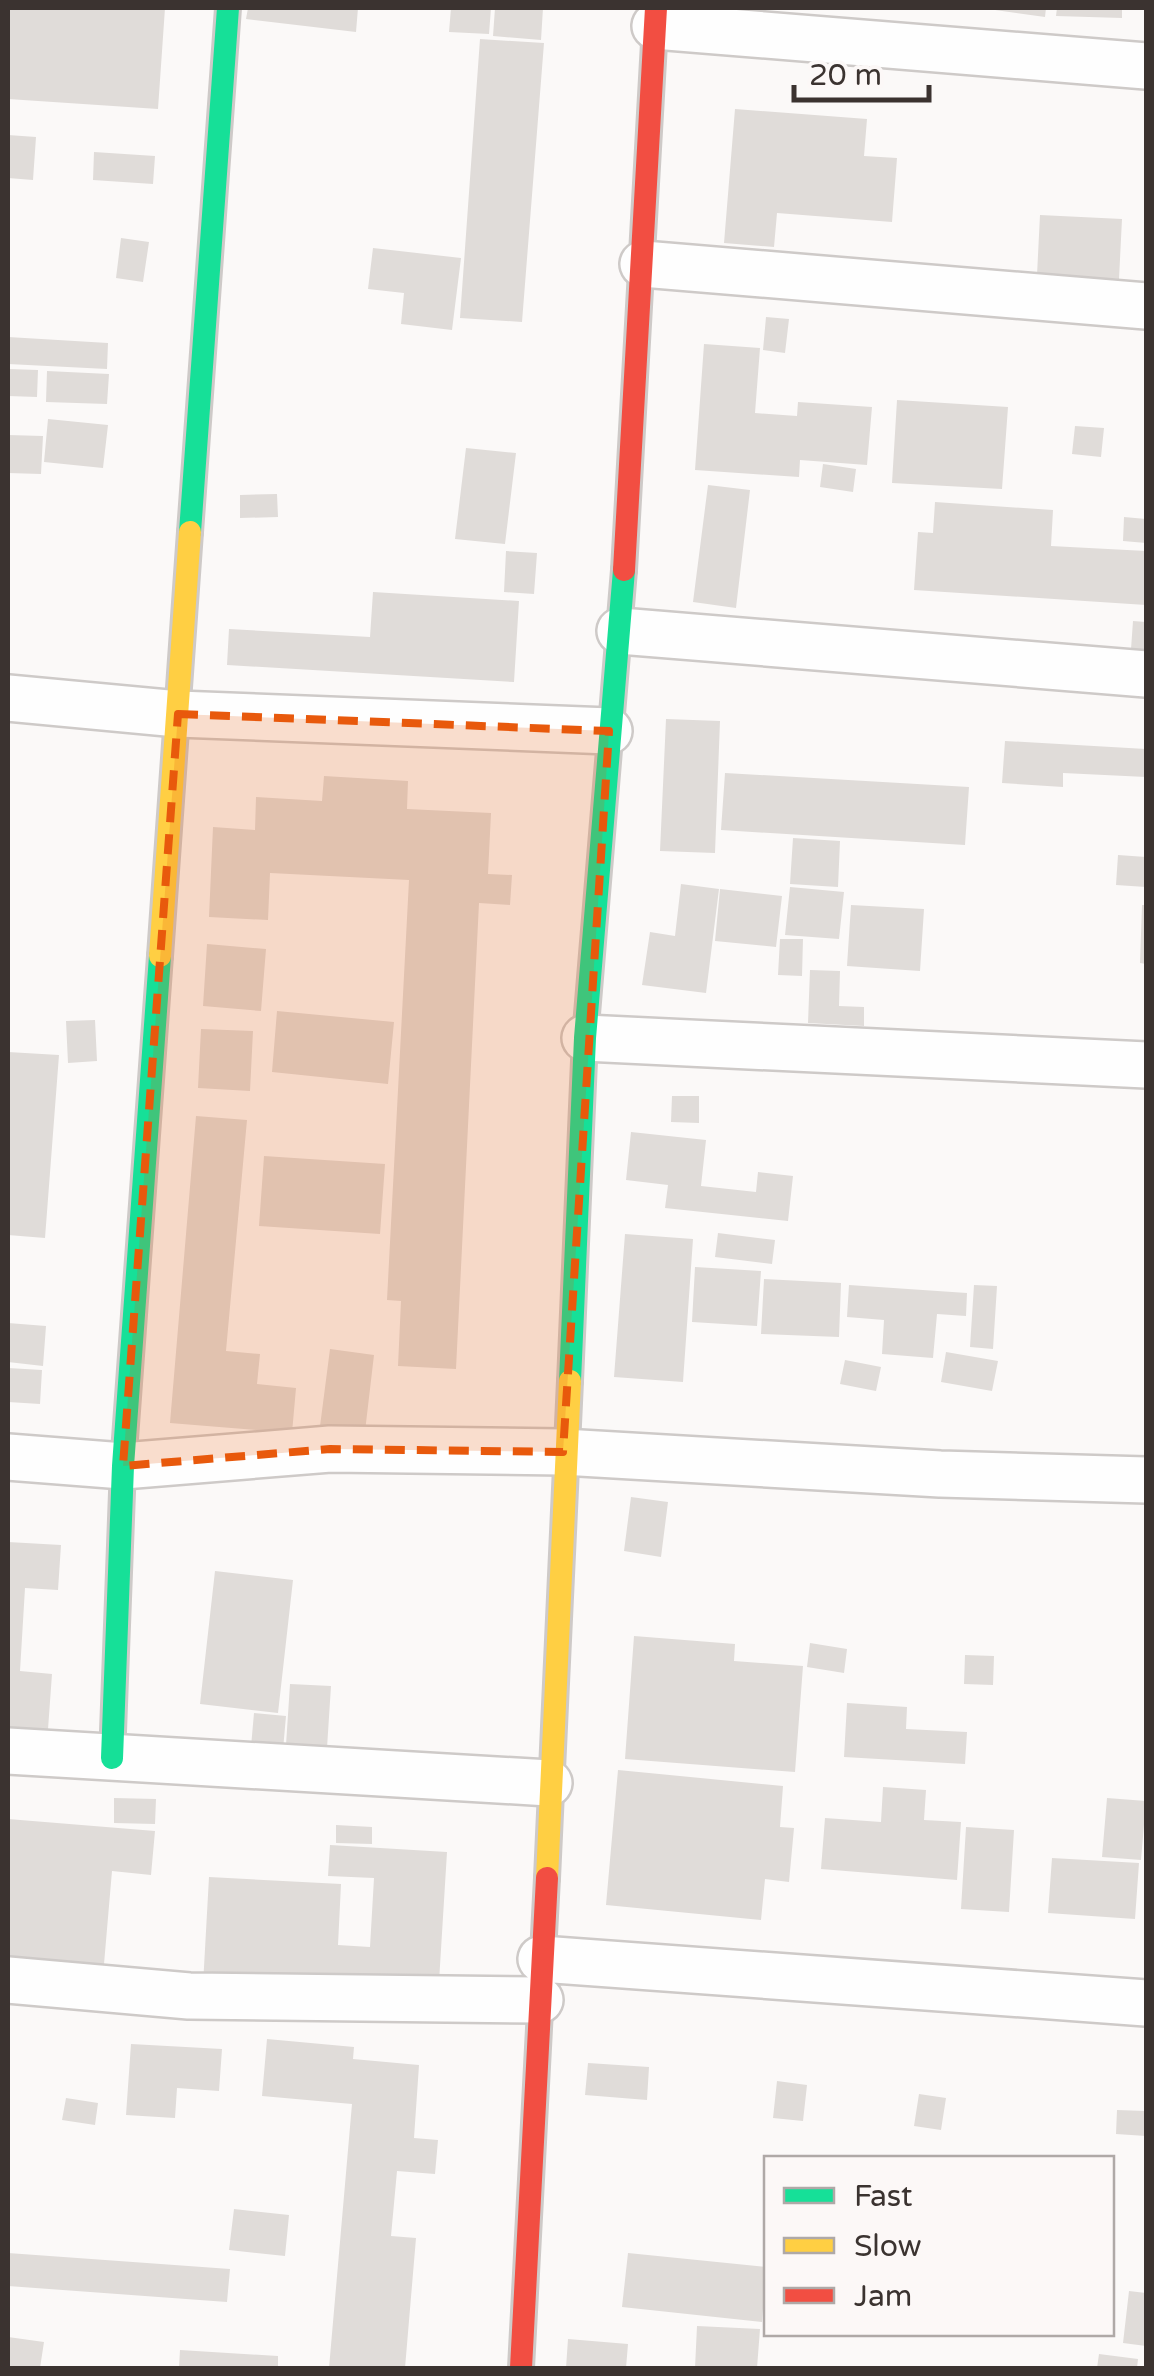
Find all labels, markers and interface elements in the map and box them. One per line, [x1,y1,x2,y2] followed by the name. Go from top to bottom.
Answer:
[794,40,929,102] scale bar
[809,57,882,94] text: 20 m
[764,2156,1114,2336] legend
[854,2178,913,2215] text: Fast
[854,2228,922,2265] text: Slow
[854,2278,912,2315] text: Jam

